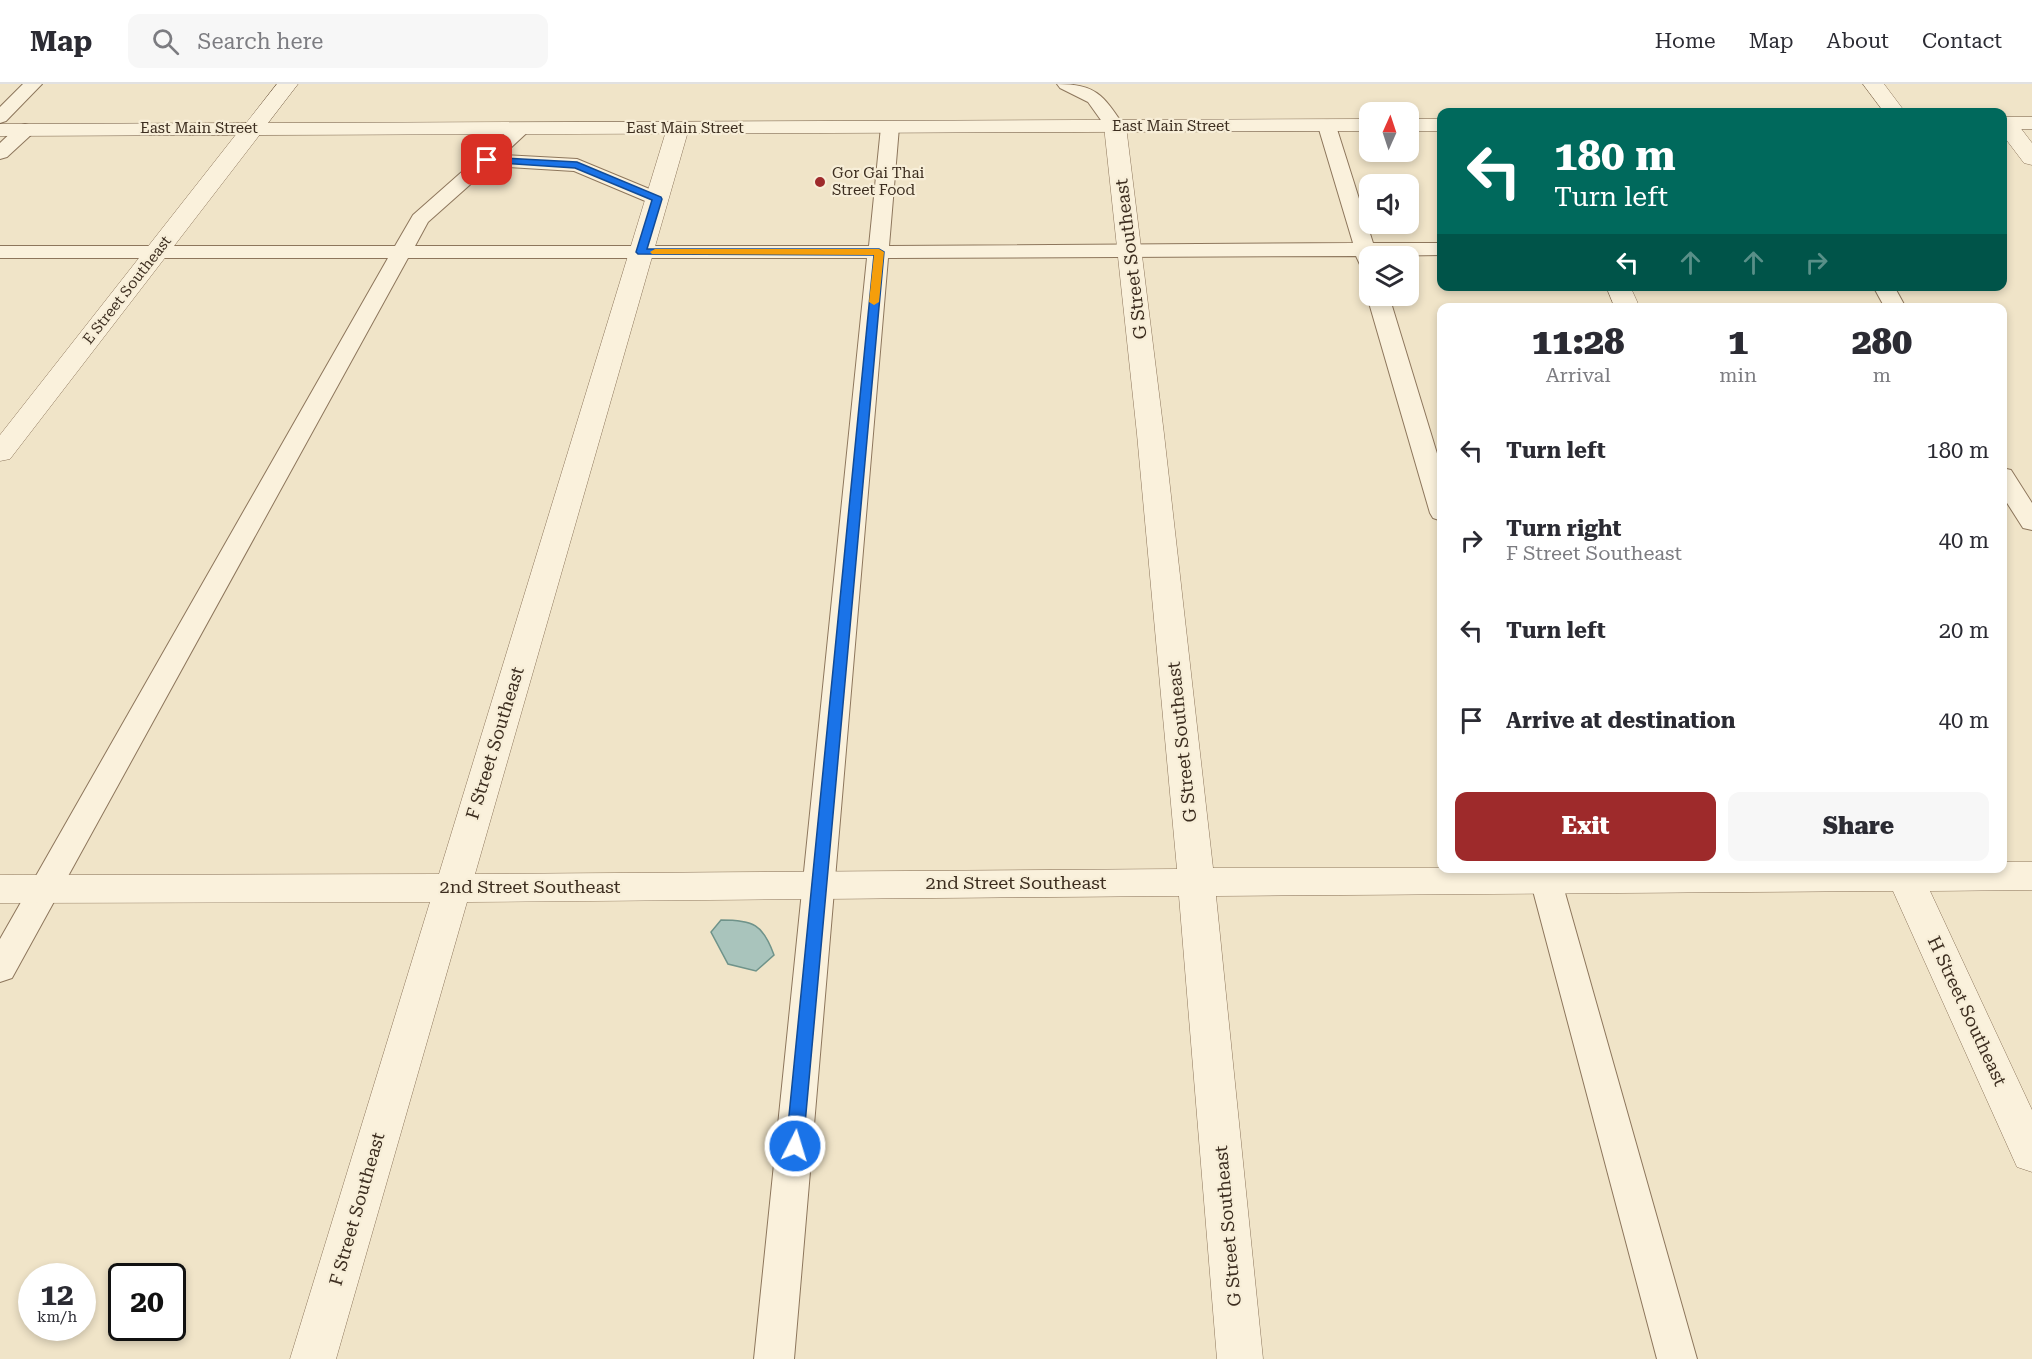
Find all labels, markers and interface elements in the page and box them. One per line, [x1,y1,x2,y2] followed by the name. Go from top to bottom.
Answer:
[128,14,548,68] search box
[30,25,92,58] text: Map
[149,25,182,58] icon: search
[197,29,323,54] text: Search here
[1655,29,1716,53] text: Home
[1749,29,1794,53] text: Map
[1827,29,1889,53] text: About
[1922,29,2002,53] text: Contact
[1359,102,1419,162] north arrow
[1359,102,1419,306] map controls
[1112,117,1230,135] street label: East Main Street
[140,119,258,137] street label: East Main Street
[626,119,744,137] street label: East Main Street
[1554,131,1676,180] text: 180 m
[1455,132,1533,210] icon: left
[461,134,512,185] pin
[470,143,503,176] icon: arrive
[832,164,925,199] place label: Gor Gai Thai Street Food
[1359,174,1419,234] button: sound
[813,175,827,189] marker: Gor Gai Thai Street Food
[1110,177,1151,341] street label: G Street Southeast
[1554,181,1668,213] text: Turn left
[79,232,175,348] street label: E Street Southeast
[1359,246,1419,306] button: layers
[1611,246,1644,279] icon: left
[1674,246,1707,279] icon: ahead
[1737,246,1770,279] icon: ahead
[1800,246,1833,279] icon: right
[1532,321,1624,363] text: 11:28
[1728,321,1748,363] text: 1
[1852,321,1912,363] text: 280
[1546,363,1611,387] text: Arrival
[1719,363,1757,387] text: min
[1873,363,1891,387] text: m
[1455,434,1488,467] icon: left
[1506,438,1606,463] text: Turn left
[1926,438,1989,463] text: 180 m
[1506,516,1621,541] text: Turn right
[1455,524,1488,557] icon: right
[1939,528,1989,553] text: 40 m
[1506,541,1682,565] text: F Street Southeast
[1455,614,1488,647] icon: left
[1506,618,1606,643] text: Turn left
[1939,618,1989,643] text: 20 m
[1163,660,1200,823] street label: G Street Southeast
[461,664,528,822] street label: F Street Southeast
[1455,704,1488,737] icon: arrive
[1506,708,1735,733] text: Arrive at destination
[1939,708,1989,733] text: 40 m
[1455,792,1716,861] button: Exit
[1728,792,1989,861] button: Share
[926,872,1107,893] street label: 2nd Street Southeast
[440,876,621,897] street label: 2nd Street Southeast
[1924,933,2011,1089] street label: H Street Southeast
[763,1114,827,1178] position arrow
[325,1130,389,1288] street label: F Street Southeast
[1210,1144,1245,1307] street label: G Street Southeast
[108,1263,186,1341] speed limit sign: 20
[40,1277,74,1312] text: 12
[37,1308,77,1326] text: km/h

